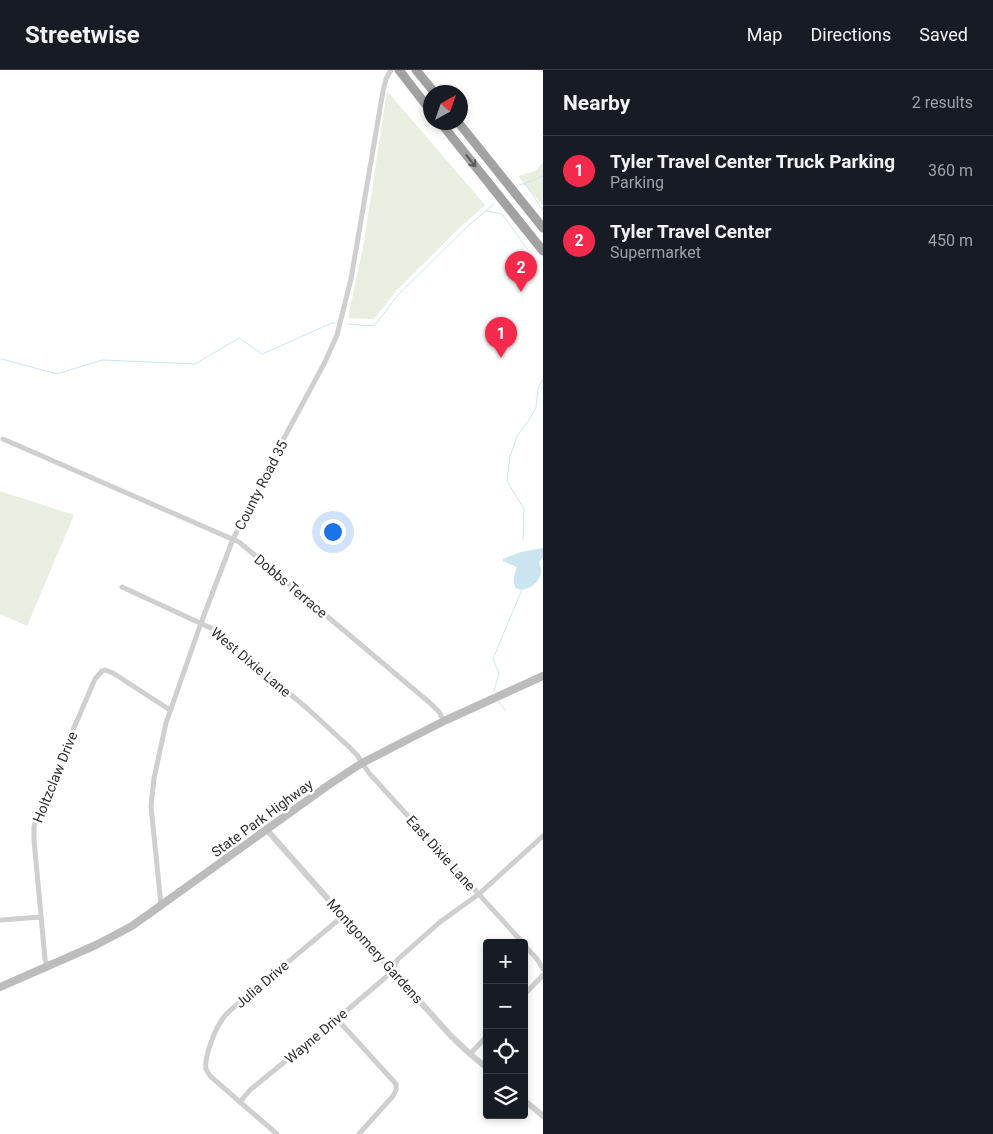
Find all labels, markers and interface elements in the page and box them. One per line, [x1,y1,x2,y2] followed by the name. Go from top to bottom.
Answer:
[25,21,140,49] text: Streetwise
[747,24,782,45] text: Map
[810,24,891,45] text: Directions
[919,24,968,45] text: Saved
[423,85,468,130] north arrow
[563,91,630,115] text: Nearby
[912,93,973,112] text: 2 results
[610,150,895,173] text: Tyler Travel Center Truck Parking
[465,154,476,167] one-way arrow
[574,161,584,180] text: 1
[928,161,973,180] text: 360 m
[610,173,664,192] text: Parking
[610,220,771,243] text: Tyler Travel Center
[574,231,584,250] text: 2
[928,231,973,250] text: 450 m
[610,243,701,262] text: Supermarket
[505,251,537,292] pin: 2
[485,317,517,358] pin: 1
[231,437,291,533] street label: County Road 35
[320,519,346,545] your location
[251,551,331,621] street label: Dobbs Terrace
[208,624,294,700] street label: West Dixie Lane
[29,729,81,825] street label: Holtzclaw Drive
[208,776,316,860] street label: State Park Highway
[403,812,479,894] street label: East Dixie Lane
[324,895,426,1007] street label: Montgomery Gardens
[483,939,528,1119] map controls
[483,939,528,984] button: +
[232,957,292,1011] street label: Julia Drive
[483,984,528,1029] button: −
[282,1005,350,1067] street label: Wayne Drive
[483,1029,528,1074] button: locate
[483,1074,528,1119] button: layers

